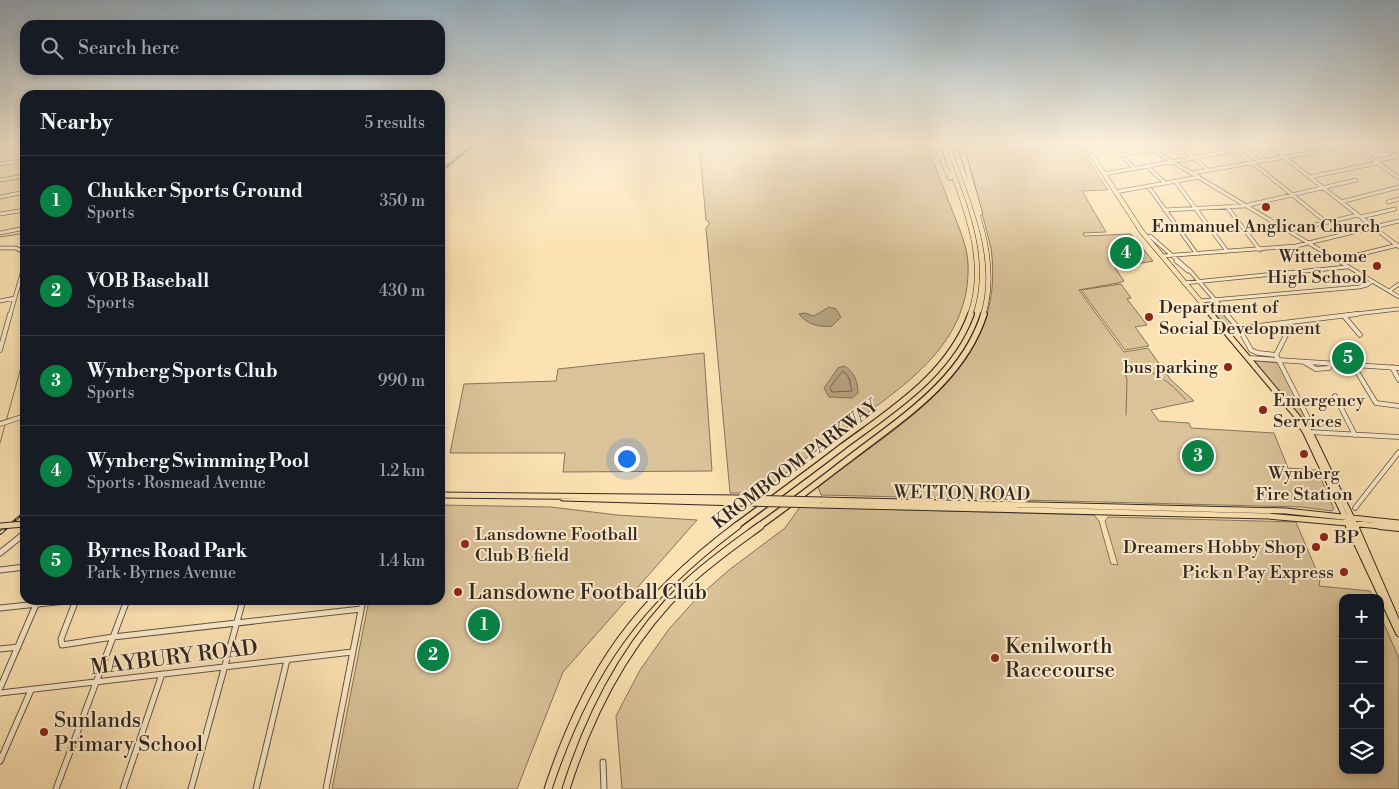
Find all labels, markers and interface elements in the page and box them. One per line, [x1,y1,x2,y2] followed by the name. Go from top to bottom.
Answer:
[20,20,445,75] search box
[38,34,66,62] icon: search
[78,36,179,60] text: Search here
[40,110,113,136] text: Nearby
[364,113,425,133] text: 5 results
[87,179,303,203] text: Chukker Sports Ground
[52,191,60,211] text: 1
[379,191,425,211] text: 350 m
[1260,201,1272,213] marker: Emmanuel Anglican Church
[87,203,134,223] text: Sports
[1151,215,1381,238] place label: Emmanuel Anglican Church
[1110,234,1142,272] pin: 4
[1267,245,1368,289] place label: Wittebome High School
[1371,260,1383,272] marker: Wittebome High School
[87,269,209,293] text: VOB Baseball
[51,281,61,301] text: 2
[379,281,425,301] text: 430 m
[87,293,134,313] text: Sports
[1159,296,1322,340] place label: Department of Social Development
[1143,311,1155,323] marker: Department of Social Development
[1332,339,1364,377] pin: 5
[1123,356,1219,379] place label: bus parking
[87,359,278,383] text: Wynberg Sports Club
[1222,361,1234,373] marker: bus parking
[51,371,61,391] text: 3
[378,371,425,391] text: 990 m
[87,383,134,403] text: Sports
[1273,389,1365,433] place label: Emergency Services
[708,394,884,534] street label: KROMBOOM PARKWAY
[1257,404,1269,416] marker: Emergency Services
[1182,437,1214,475] pin: 3
[614,446,640,472] your location
[1298,448,1310,460] marker: Wynberg Fire Station
[87,449,309,473] text: Wynberg Swimming Pool
[51,461,61,481] text: 4
[379,461,425,481] text: 1.2 km
[1255,462,1353,506] place label: Wynberg Fire Station
[87,473,266,493] text: Sports · Rosmead Avenue
[893,481,1030,506] street label: WETTON ROAD
[475,523,638,567] place label: Lansdowne Football Club B field
[1333,526,1359,549] place label: BP
[1318,531,1330,543] marker: BP
[1123,536,1306,559] place label: Dreamers Hobby Shop
[459,538,471,550] marker: Lansdowne Football Club B field
[87,539,247,563] text: Byrnes Road Park
[1310,541,1322,553] marker: Dreamers Hobby Shop
[51,551,61,571] text: 5
[379,551,425,571] text: 1.4 km
[1182,561,1334,584] place label: Pick n Pay Express
[87,563,236,583] text: Park · Byrnes Avenue
[1338,566,1350,578] marker: Pick n Pay Express
[468,580,707,606] place label: Lansdowne Football Club
[452,586,464,598] marker: Lansdowne Football Club
[1339,594,1384,774] map controls
[1339,594,1384,639] button: +
[468,606,500,644] pin: 1
[1005,634,1115,684] place label: Kenilworth Racecourse
[89,635,259,681] street label: MAYBURY ROAD
[417,636,449,674] pin: 2
[1339,639,1384,684] button: −
[989,652,1001,664] marker: Kenilworth Racecourse
[1339,684,1384,729] button: locate
[54,708,203,758] place label: Sunlands Primary School
[38,726,50,738] marker: Sunlands Primary School
[1339,729,1384,774] button: layers

